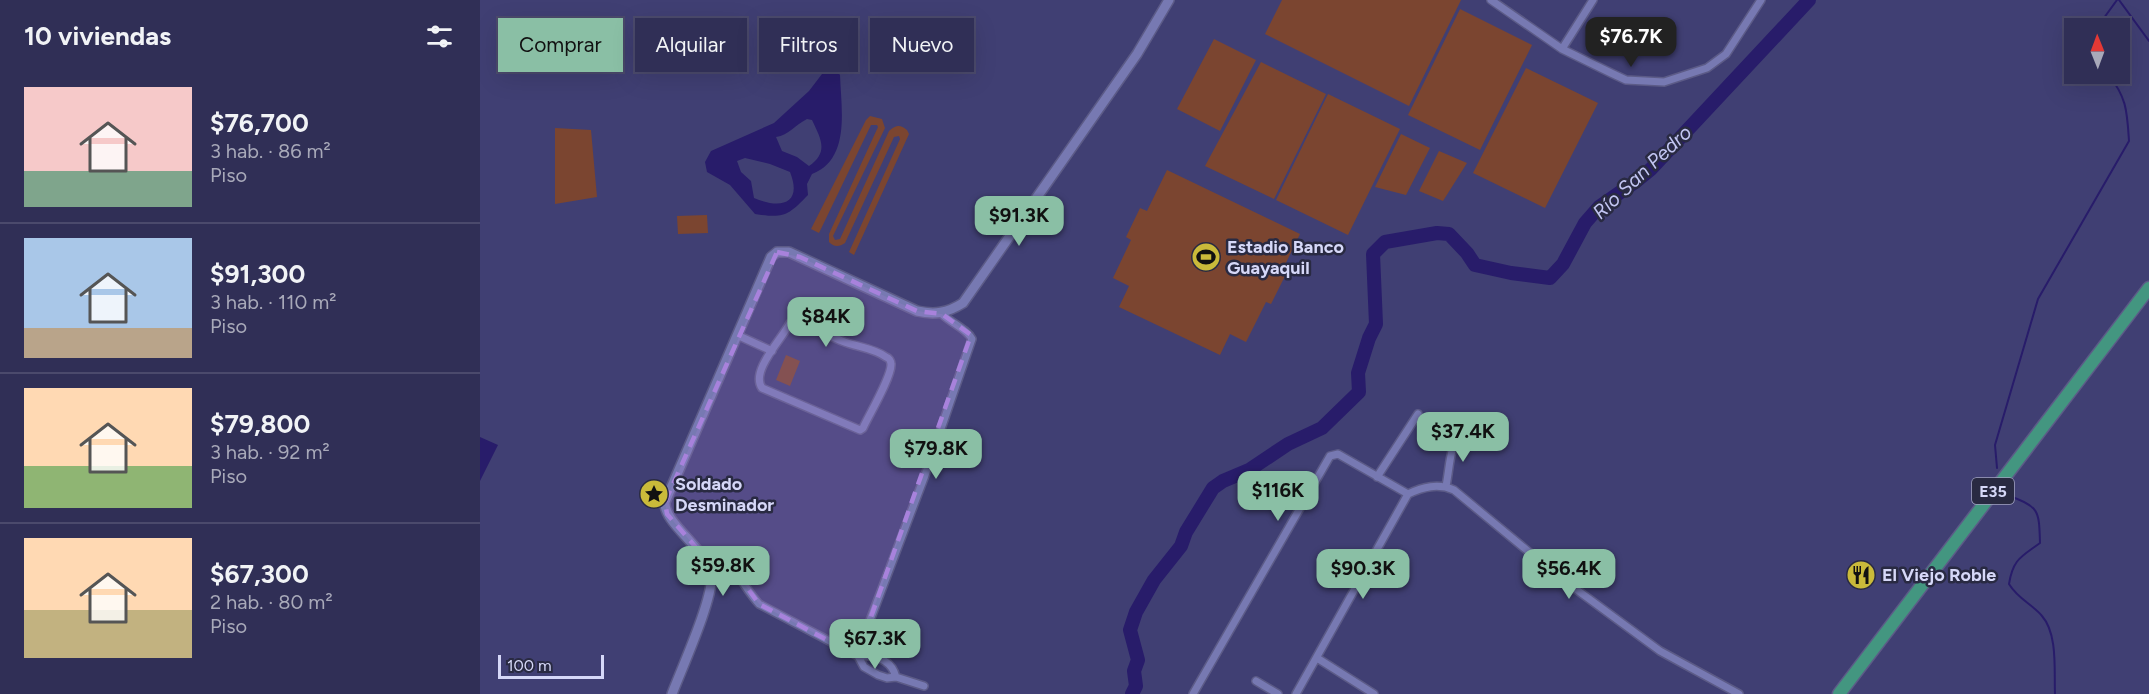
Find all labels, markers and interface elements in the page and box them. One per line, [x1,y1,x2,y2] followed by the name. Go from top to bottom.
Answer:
[1582,17,1680,68] pin: $76.7K
[498,18,623,72] chip: Comprar
[635,18,747,72] chip: Alquilar
[759,18,858,72] chip: Filtros
[870,18,974,72] chip: Nuevo
[2064,18,2130,84] north arrow
[2064,18,2130,84] map controls
[24,20,171,52] text: 10 viviendas
[423,20,456,53] icon: filters
[1599,24,1663,48] text: $76.7K
[210,107,309,139] text: $76,700
[72,111,144,183] icon: home
[1588,120,1697,224] water label: Río San Pedro
[210,139,331,163] text: 3 hab. · 86 m²
[210,163,247,187] text: Piso
[970,196,1068,247] pin: $91.3K
[989,203,1049,227] text: $91.3K
[1227,236,1344,279] place label: Estadio Banco Guayaquil
[1190,241,1222,273] sports icon: Estadio Banco Guayaquil
[210,258,305,290] text: $91,300
[72,262,144,334] icon: home
[210,290,337,314] text: 3 hab. · 110 m²
[790,297,862,348] pin: $84K
[801,304,851,328] text: $84K
[210,314,247,338] text: Piso
[210,408,310,440] text: $79,800
[72,412,144,484] icon: home
[1414,412,1512,463] pin: $37.4K
[1431,419,1495,443] text: $37.4K
[887,429,985,480] pin: $79.8K
[904,436,968,460] text: $79.8K
[210,440,330,464] text: 3 hab. · 92 m²
[210,464,247,488] text: Piso
[1236,471,1320,522] pin: $116K
[675,473,774,516] place label: Soldado Desminador
[638,478,670,510] place icon: Soldado Desminador
[1252,478,1304,502] text: $116K
[1972,478,2014,504] road number: E35
[674,546,772,597] pin: $59.8K
[1314,549,1412,600] pin: $90.3K
[1520,549,1618,600] pin: $56.4K
[691,553,755,577] text: $59.8K
[1330,556,1396,580] text: $90.3K
[1536,556,1602,580] text: $56.4K
[210,558,309,590] text: $67,300
[1845,559,1877,591] restaurant icon: El Viejo Roble
[72,562,144,634] icon: home
[1882,564,1996,586] place label: El Viejo Roble
[210,590,333,614] text: 2 hab. · 80 m²
[210,614,247,638] text: Piso
[826,619,924,670] pin: $67.3K
[843,626,907,650] text: $67.3K
[498,652,604,680] scale bar
[507,656,552,675] text: 100 m

